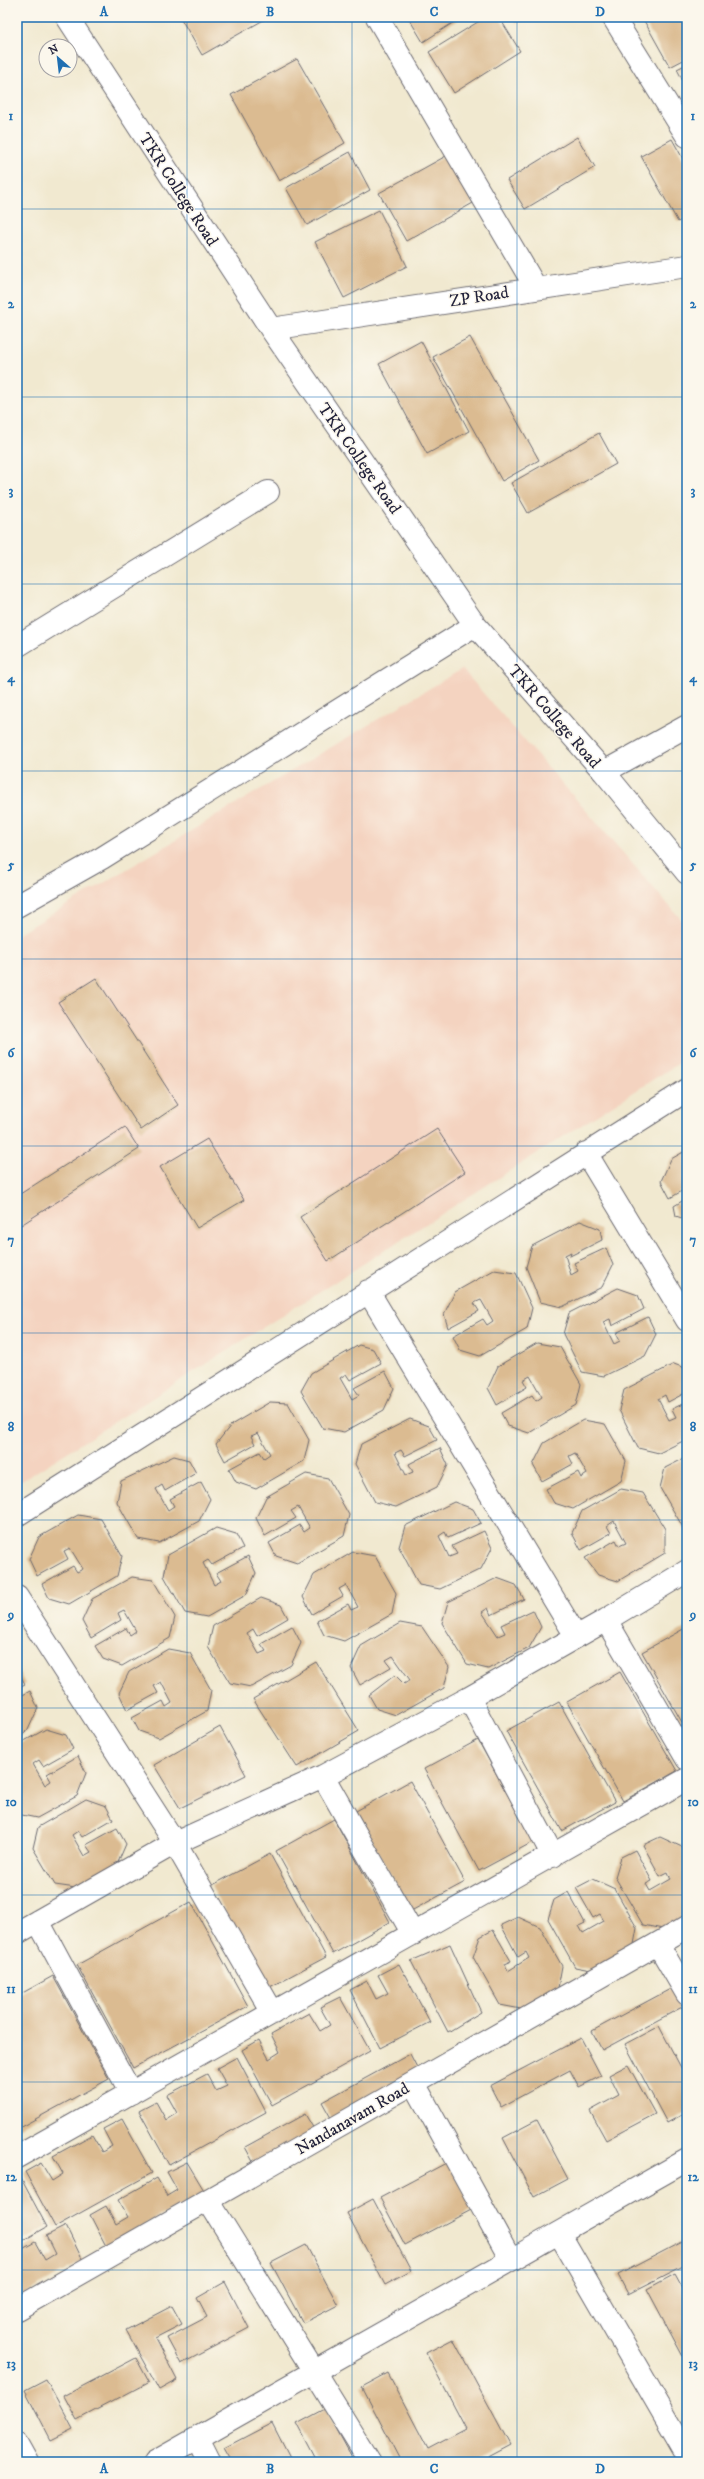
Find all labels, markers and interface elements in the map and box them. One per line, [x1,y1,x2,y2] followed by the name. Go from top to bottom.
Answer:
[99,4,109,20] text: A
[266,4,274,20] text: B
[430,4,439,20] text: C
[595,4,605,20] text: D
[38,38,78,78] north arrow
[47,42,61,58] text: N
[9,108,14,124] text: 1
[691,108,696,124] text: 1
[133,129,223,251] street label: TKR College Road
[448,281,511,313] street label: ZP Road
[8,296,15,312] text: 2
[690,296,697,312] text: 2
[313,399,406,519] street label: TKR College Road
[9,483,14,499] text: 3
[691,483,696,499] text: 3
[503,660,606,774] street label: TKR College Road
[6,670,15,687] text: 4
[688,670,697,687] text: 4
[7,857,15,873] text: 5
[689,857,697,873] text: 5
[8,1045,16,1061] text: 6
[690,1045,698,1061] text: 6
[8,1232,15,1248] text: 7
[690,1232,697,1248] text: 7
[8,1419,15,1435] text: 8
[690,1419,697,1435] text: 8
[7,1607,14,1623] text: 9
[689,1607,696,1623] text: 9
[5,1794,17,1810] text: 10
[687,1794,699,1810] text: 10
[6,1981,16,1997] text: 11
[688,1981,698,1997] text: 11
[292,2077,414,2160] street label: Nandanavam Road
[5,2169,17,2185] text: 12
[687,2169,699,2185] text: 12
[6,2356,16,2372] text: 13
[688,2356,698,2372] text: 13
[99,2461,109,2477] text: A
[266,2461,274,2477] text: B
[430,2461,439,2477] text: C
[595,2461,605,2477] text: D

